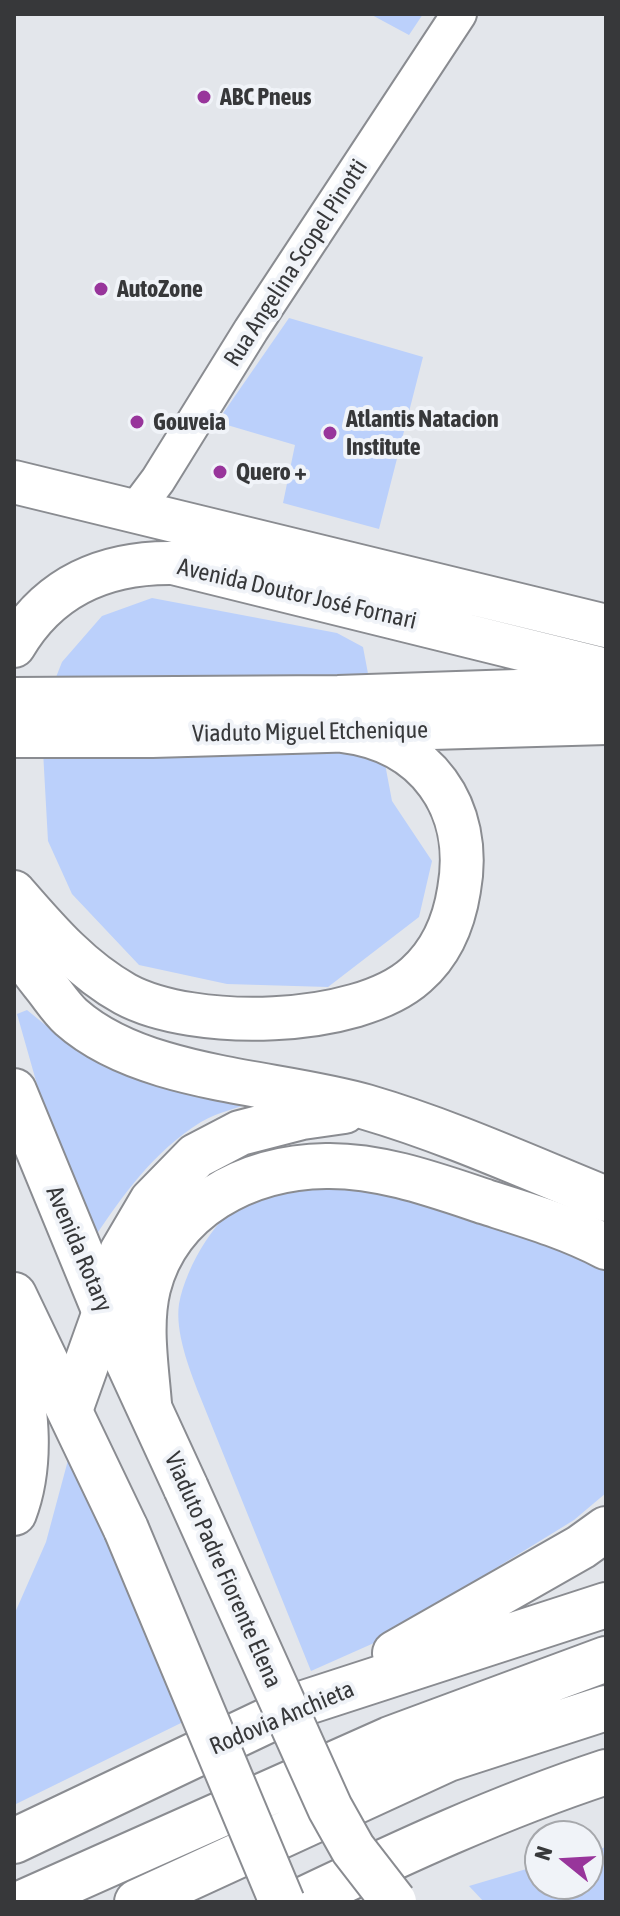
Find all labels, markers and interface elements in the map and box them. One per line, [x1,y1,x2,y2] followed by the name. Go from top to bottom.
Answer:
[220,83,312,111] place label: ABC Pneus
[195,88,213,106] marker: ABC Pneus
[218,154,374,372] street label: Rua Angelina Scopel Pinotti
[117,275,203,303] place label: AutoZone
[92,280,110,298] marker: AutoZone
[346,405,499,461] place label: Atlantis Natacion Institute
[153,408,226,436] place label: Gouveia
[128,413,146,431] marker: Gouveia
[321,424,339,442] marker: Atlantis Natacion Institute
[236,458,307,486] place label: Quero +
[211,463,229,481] marker: Quero +
[175,552,419,636] street label: Avenida Doutor José Fornari
[192,716,428,748] street label: Viaduto Miguel Etchenique
[40,1182,118,1316] street label: Avenida Rotary
[158,1448,288,1692] street label: Viaduto Padre Fiorente Elena
[206,1675,358,1761] street label: Rodovia Anchieta
[524,1820,604,1900] north arrow
[529,1843,557,1863] text: N

